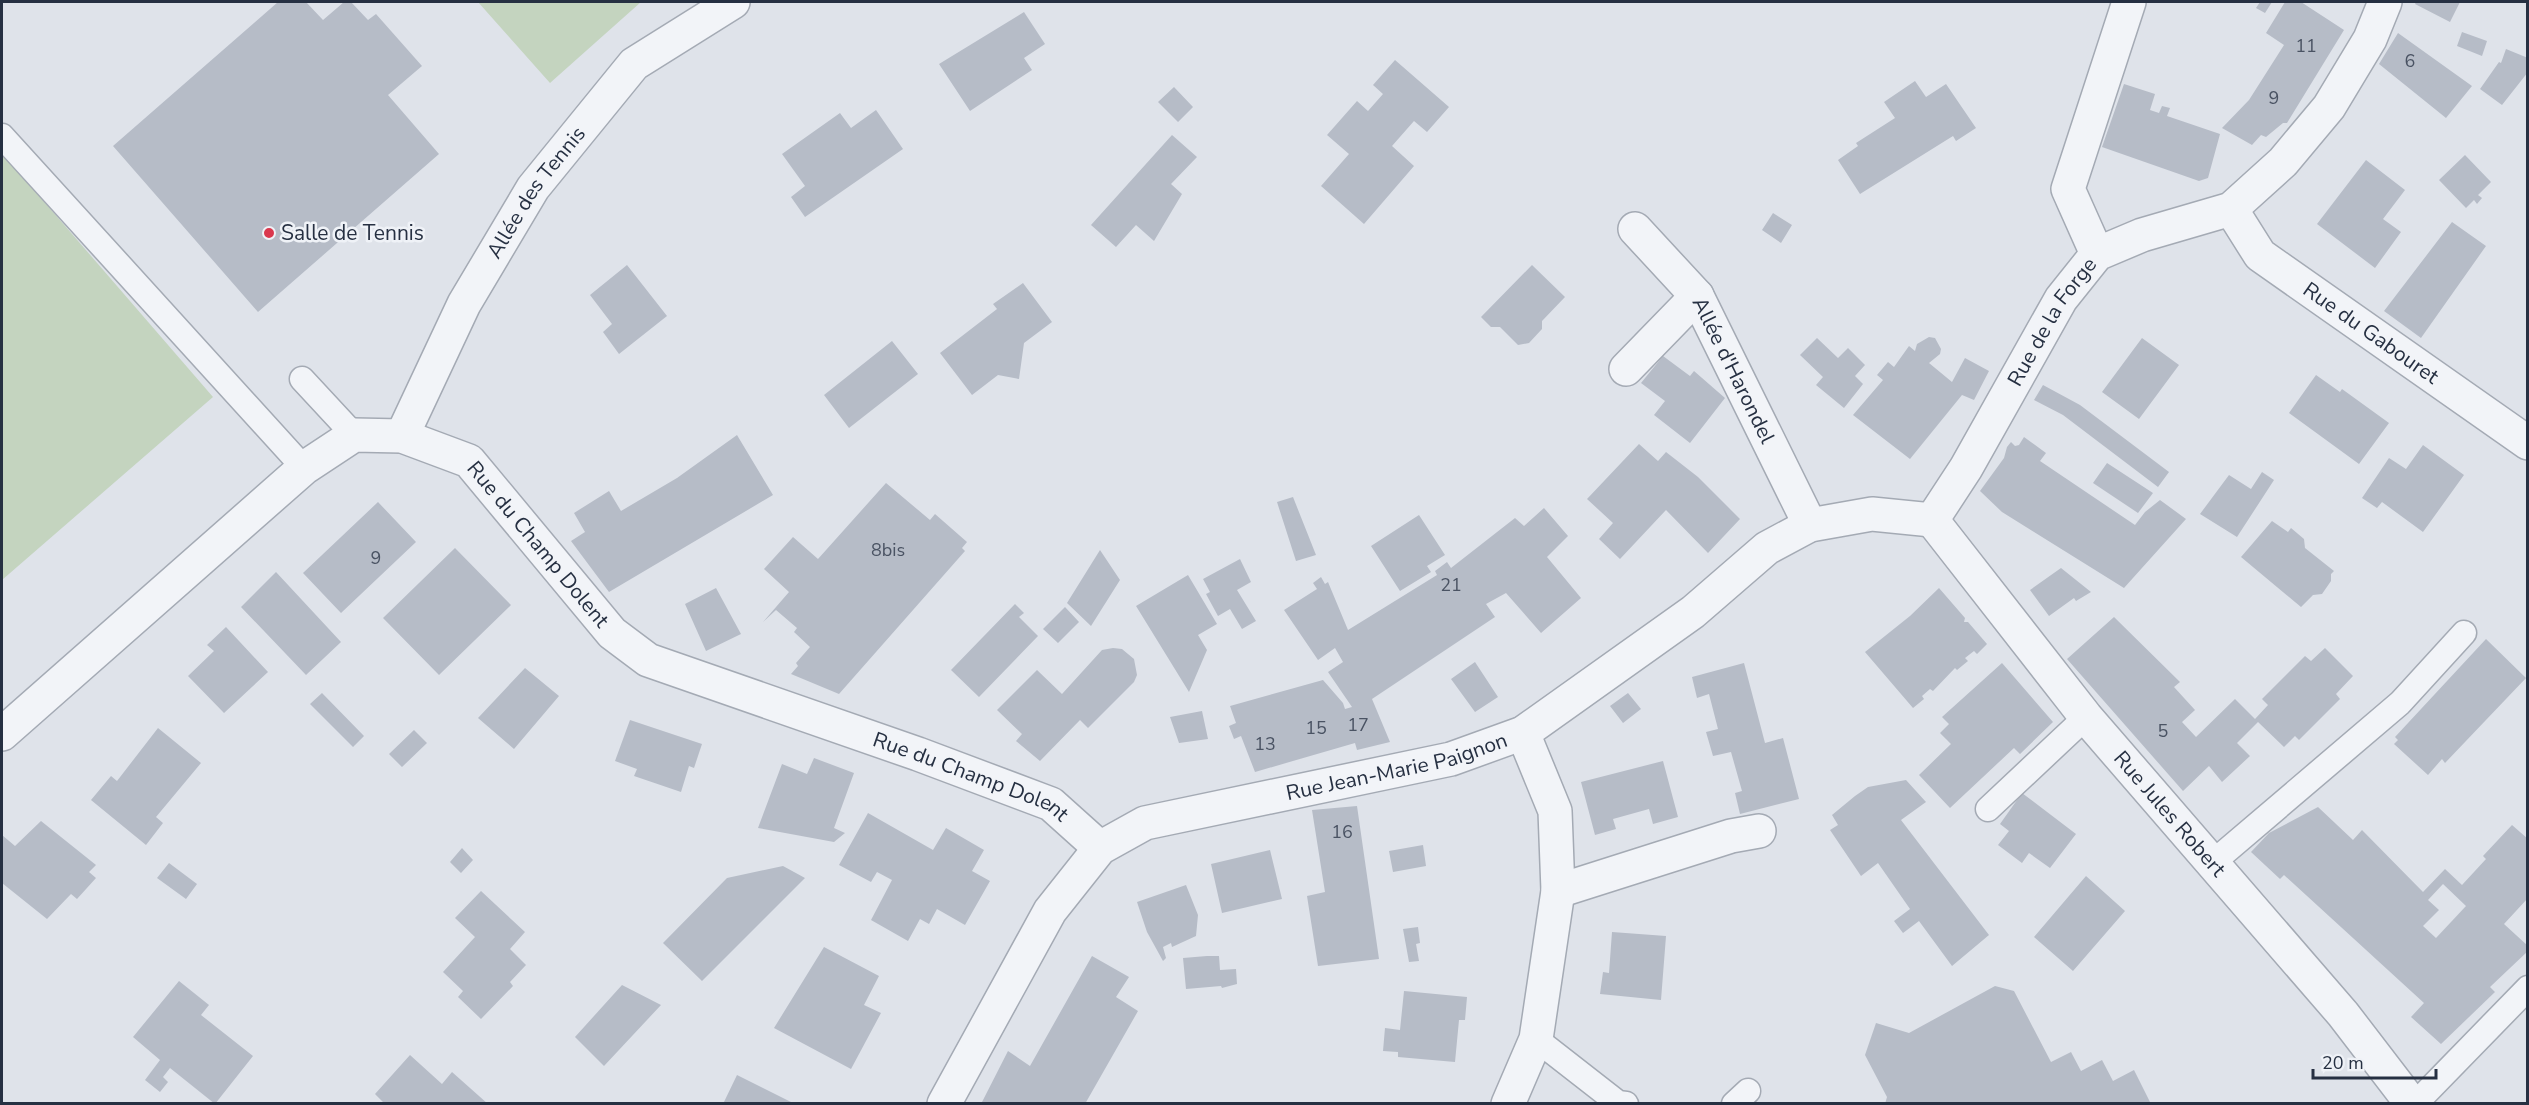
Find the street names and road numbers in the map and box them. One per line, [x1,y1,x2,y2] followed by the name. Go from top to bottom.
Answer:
[480,120,592,264] street label: Allée des Tennis
[2001,251,2103,391] street label: Rue de la Forge
[2298,276,2445,391] street label: Rue du Gabouret
[1686,292,1782,449] street label: Allée d'Harondel
[461,455,616,634] street label: Rue du Champ Dolent
[869,725,1076,828] street label: Rue du Champ Dolent
[1283,726,1511,807] street label: Rue Jean-Marie Paignon
[2107,745,2233,883] street label: Rue Jules Robert

